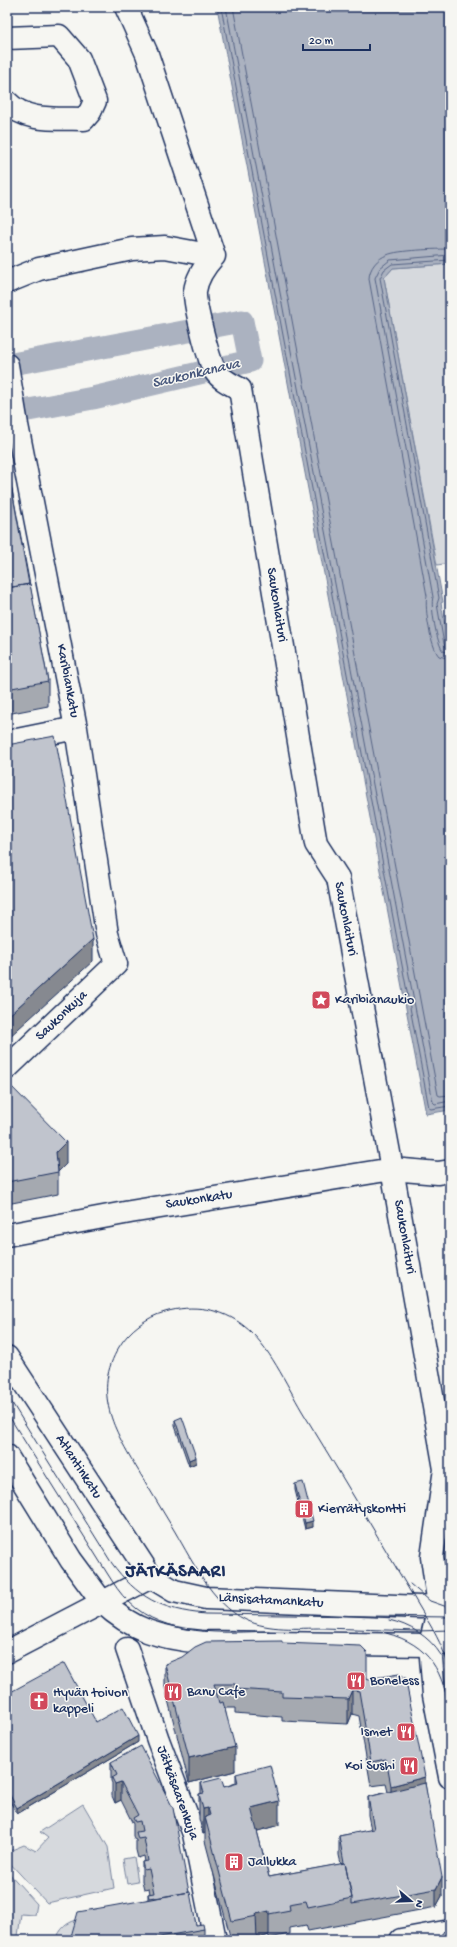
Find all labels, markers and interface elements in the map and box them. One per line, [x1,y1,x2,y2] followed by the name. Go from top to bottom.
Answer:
[303,26,370,52] scale bar
[309,35,334,49] text: 20 m
[150,355,243,393] water label: Saukonkanava
[262,567,290,643] street label: Saukonlaituri
[52,643,83,720] street label: Karibiankatu
[329,880,361,958] street label: Saukonlaituri
[32,986,92,1045] street label: Saukonkuja
[310,989,332,1011] place icon: Karibianaukio
[335,992,414,1009] place label: Karibianaukio
[164,1186,234,1214] street label: Saukonkatu
[389,1199,419,1275] street label: Saukonlaituri
[51,1432,105,1503] street label: Atlantinkatu
[293,1498,315,1520] building icon: Kierrätyskontti
[318,1501,406,1518] place label: Kierrätyskontti
[125,1562,226,1583] district label: JÄTKÄSAARI
[218,1590,324,1612] street label: Länsisatamankatu
[345,1670,367,1692] restaurant icon: Boneless
[369,1673,420,1690] place label: Boneless
[162,1681,184,1703] restaurant icon: Banu Cafe
[186,1684,246,1701] place label: Banu Cafe
[53,1685,128,1718] place label: Hyvän toivon kappeli
[28,1690,50,1712] church icon: Hyvän toivon kappeli
[395,1721,417,1743] restaurant icon: Ismet
[361,1724,393,1741] place label: Ismet
[152,1744,202,1844] street label: Jätkäsaarenkuja
[398,1755,420,1777] restaurant icon: Koi Sushi
[345,1758,395,1775] place label: Koi Sushi
[223,1851,245,1873] building icon: Jallukka
[248,1854,297,1871] place label: Jallukka
[391,1881,431,1921] north arrow
[412,1898,425,1909] text: N

